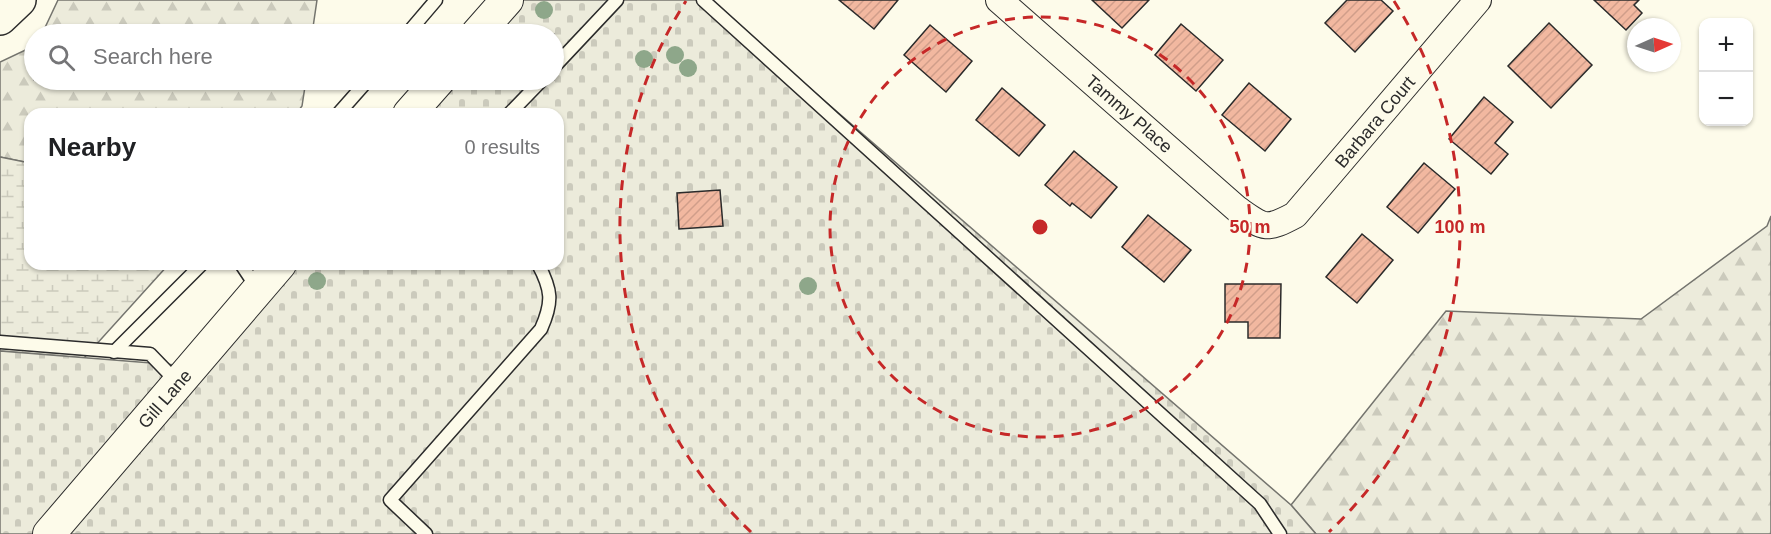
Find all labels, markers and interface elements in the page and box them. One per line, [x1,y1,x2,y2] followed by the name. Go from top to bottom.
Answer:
[1627,18,1681,72] north arrow
[1699,18,1753,126] map controls
[1699,18,1753,72] button: +
[24,24,564,90] search box
[45,41,78,74] icon: search
[93,44,213,69] text: Search here
[1082,71,1176,157] street label: Tammy Place
[1331,72,1419,172] street label: Barbara Court
[1699,72,1753,126] button: −
[48,132,136,162] text: Nearby
[464,136,540,158] text: 0 results
[1030,217,1050,237] centre of rings
[1229,217,1271,237] text: 50 m
[1434,217,1486,237] text: 100 m
[134,366,196,432] street label: Gill Lane

